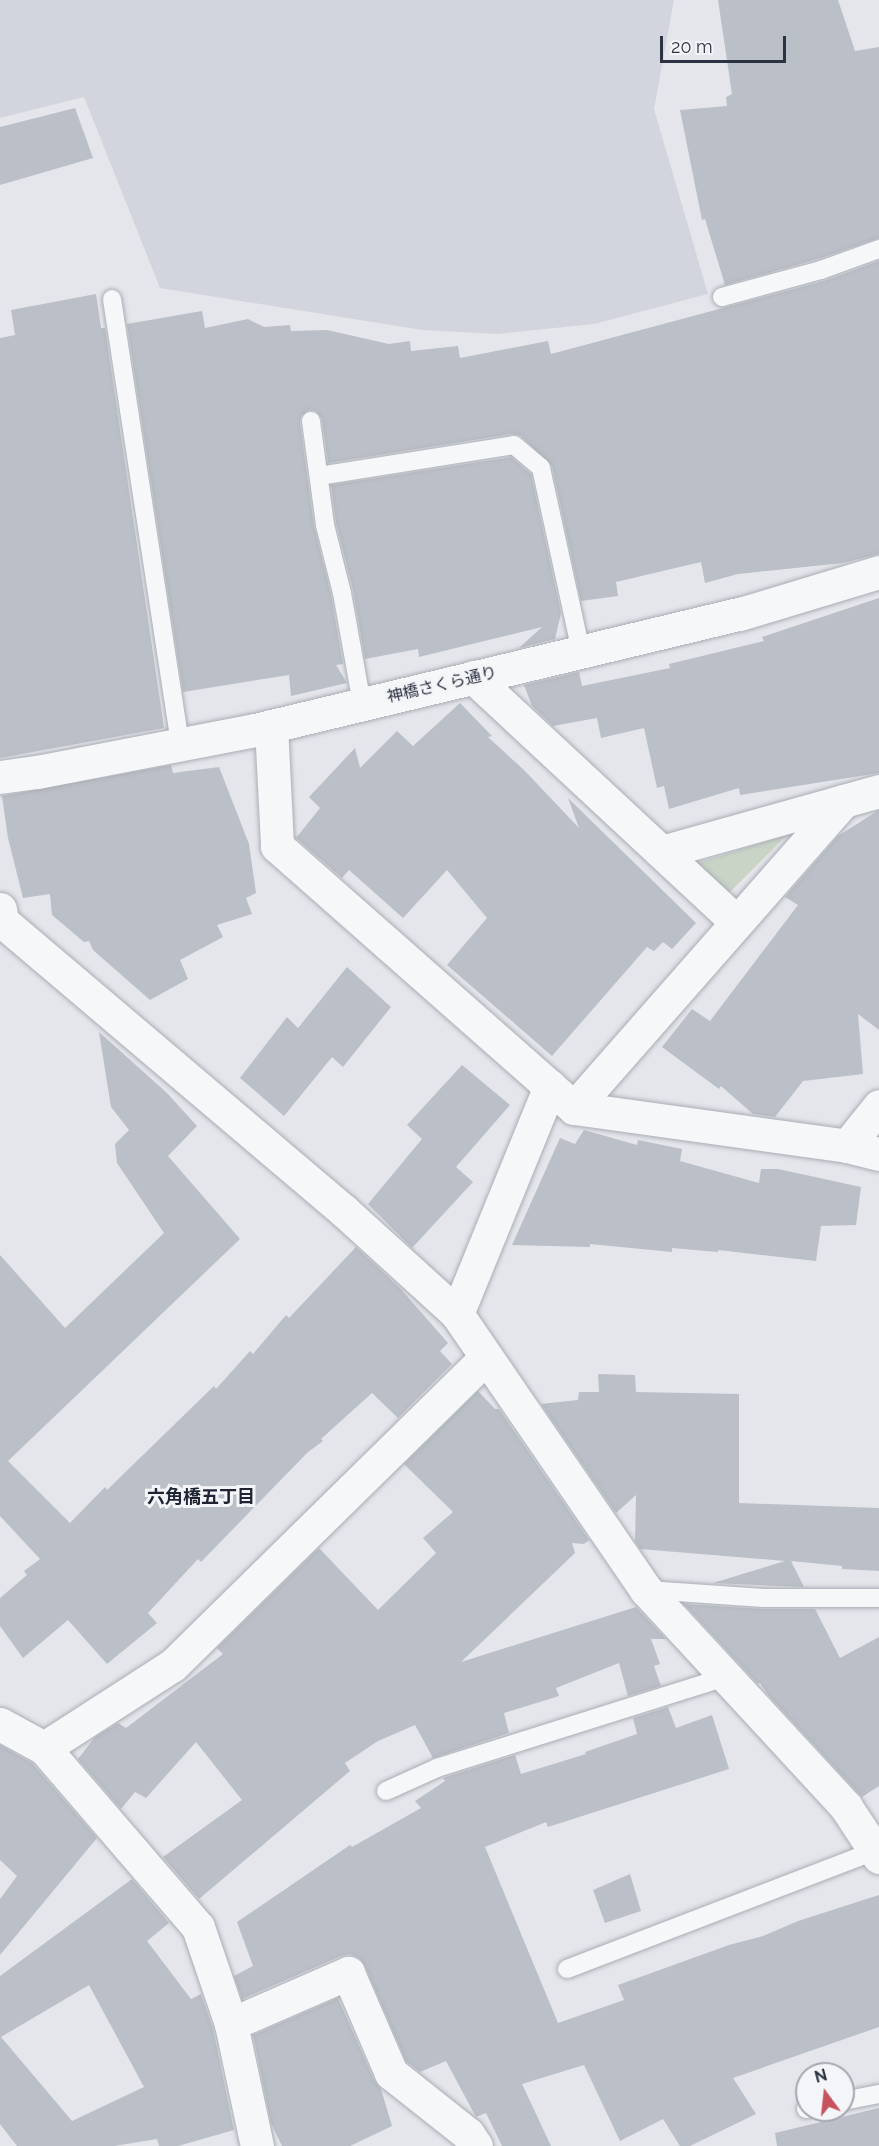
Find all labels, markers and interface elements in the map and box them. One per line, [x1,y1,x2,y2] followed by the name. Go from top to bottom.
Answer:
[663,24,789,62] scale bar
[671,36,713,57] text: 20 m
[385,663,499,707] street label: 神橋さくら通り
[147,1486,255,1508] district label: 六角橋五丁目
[795,2062,855,2122] north arrow
[812,2065,829,2087] text: N

